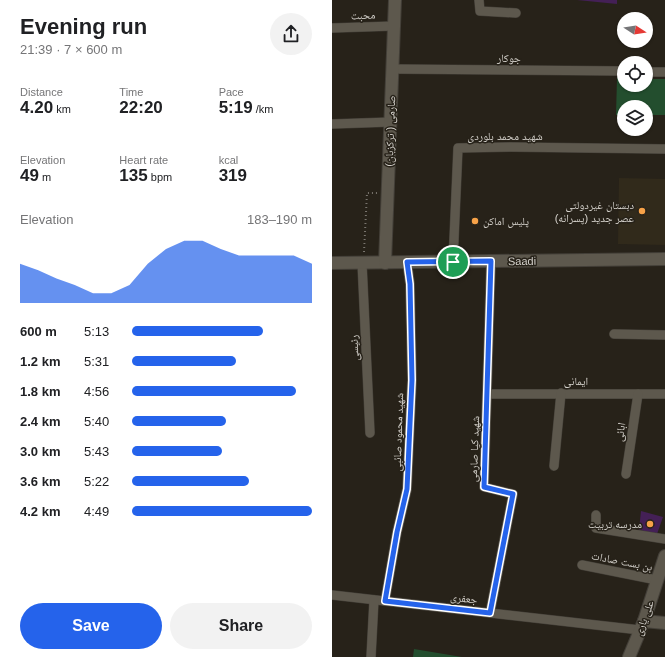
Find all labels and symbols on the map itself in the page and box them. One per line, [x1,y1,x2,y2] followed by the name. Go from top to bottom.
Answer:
[351,9,375,22] street label: محبت
[617,12,653,48] north arrow
[496,52,521,64] street label: جوکار
[383,95,398,167] street label: صارمی ( ترکزبان)
[467,130,543,143] street label: شهید محمد بلوردی
[555,199,634,225] place label: دبستان غیردولتی عصر جدید (پسرانه)
[637,206,647,216] marker: دبستان غیردولتی عصر جدید (پسرانه)
[483,215,529,228] place label: پلیس اماکن
[470,216,480,226] marker: پلیس اماکن
[436,245,470,279] pin
[508,255,536,267] street label: Saadi
[347,335,362,361] street label: رئیسی
[564,375,588,388] street label: ایمانی
[391,393,406,471] street label: شهید محمود صائبی
[467,416,482,482] street label: شهید کیا صارمی
[613,422,628,442] street label: ابائی
[588,518,642,530] place label: مدرسه تربیت
[645,519,655,529] marker: مدرسه تربیت
[590,549,654,574] street label: بن بست صادات
[450,590,478,607] street label: جعفری
[632,598,657,638] street label: علی یاری

